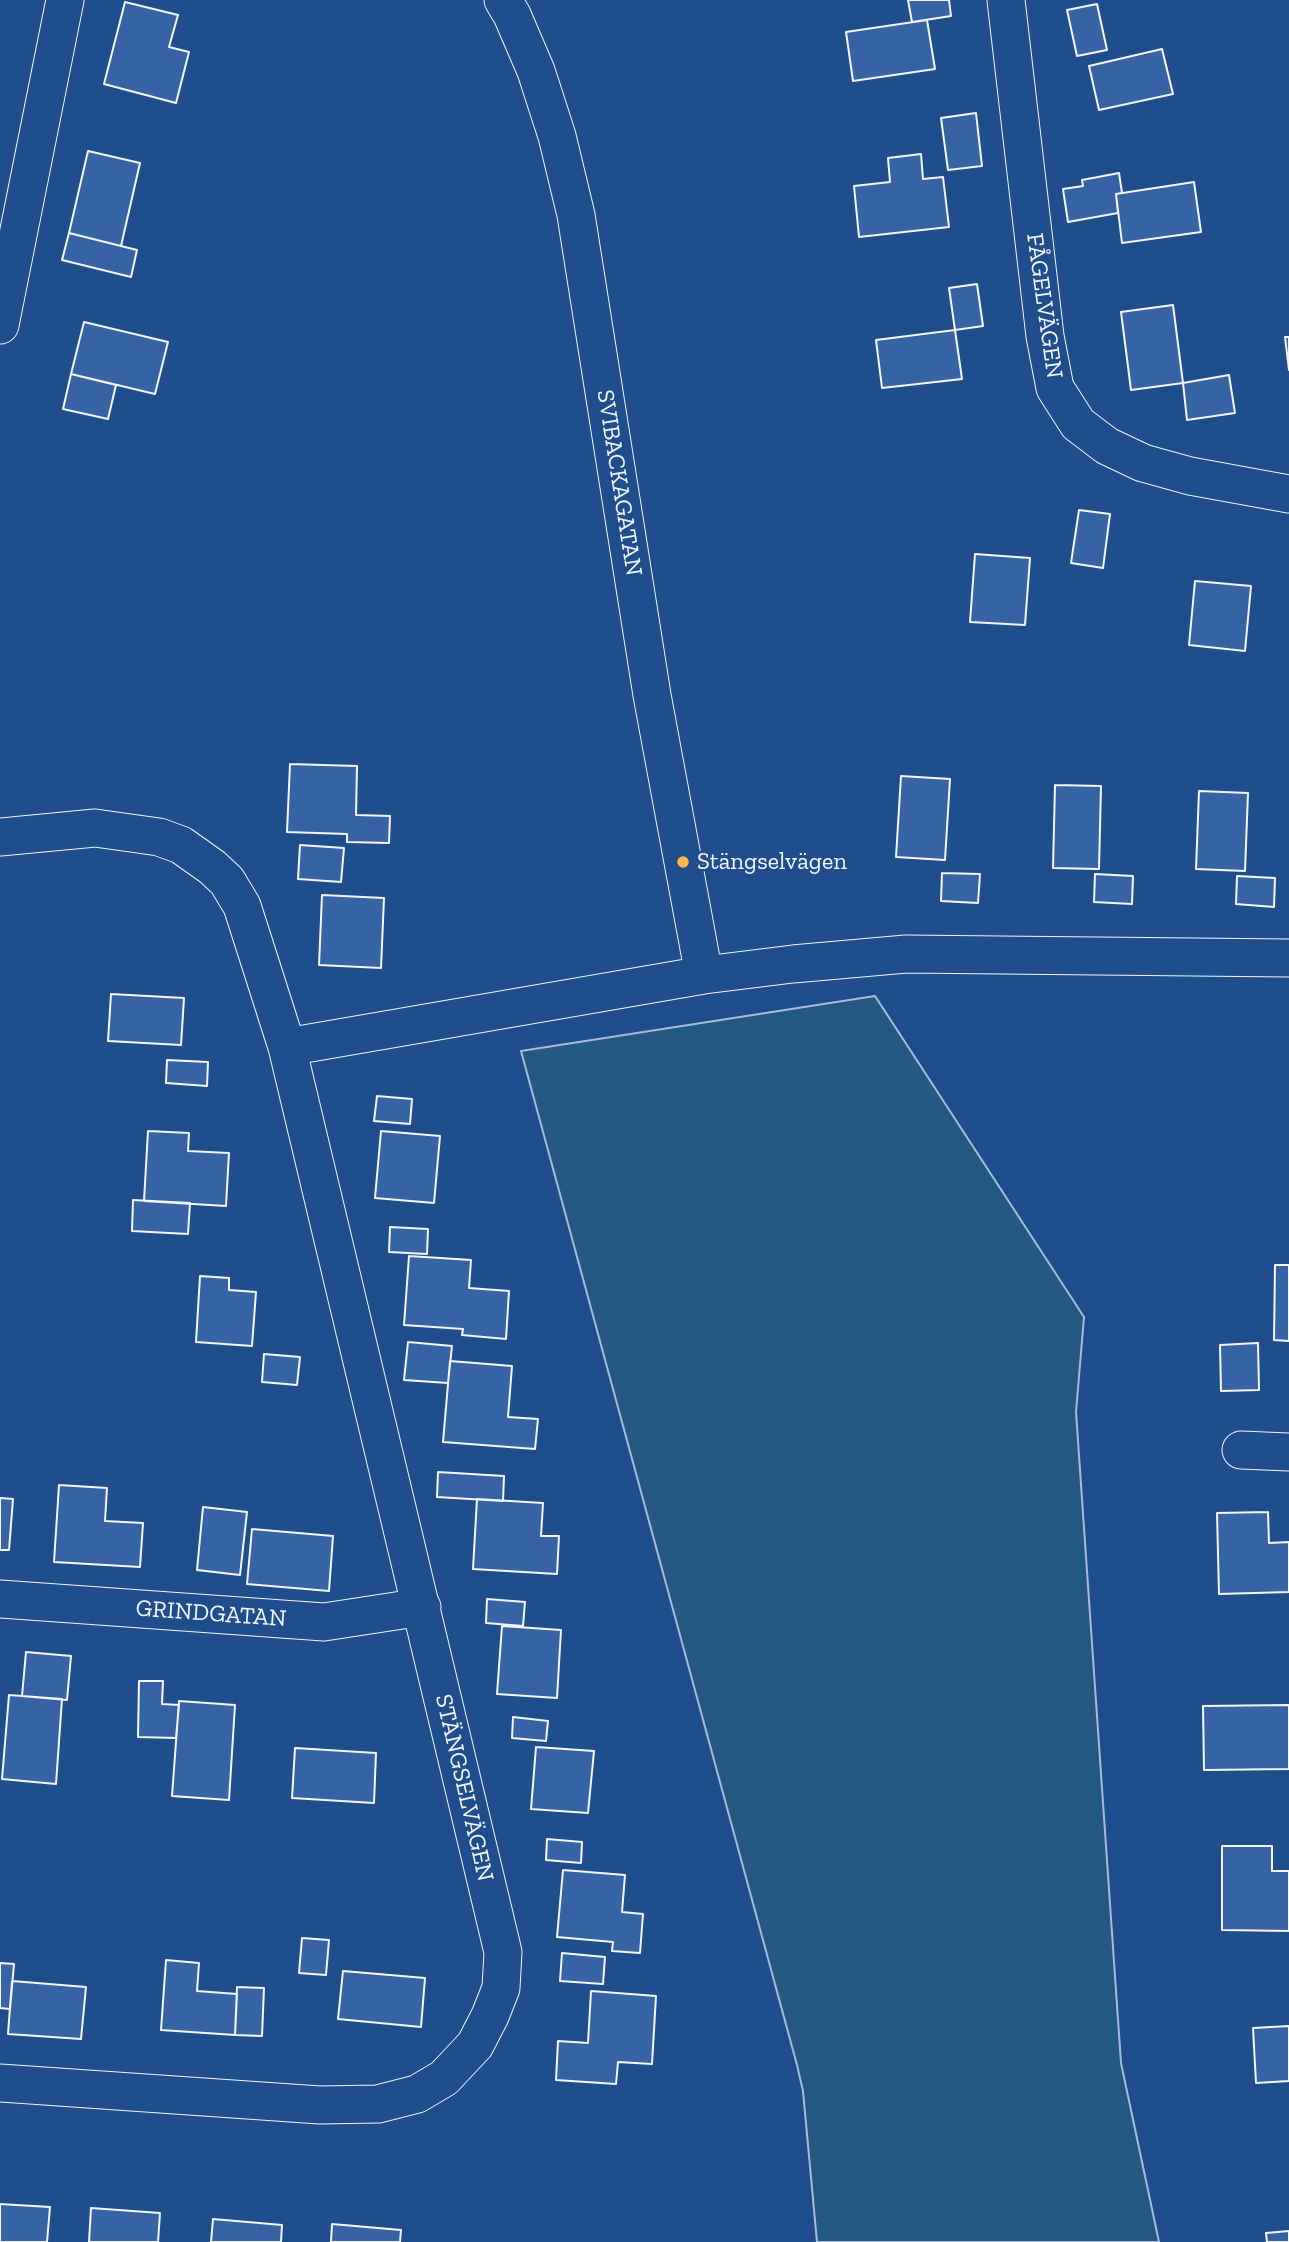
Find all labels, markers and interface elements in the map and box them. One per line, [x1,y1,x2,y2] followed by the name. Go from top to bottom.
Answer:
[1020,231,1068,381] street label: FÅGELVÄGEN
[590,388,648,578] street label: SVIBACKAGATAN
[697,848,847,876] place label: Stängselvägen
[675,854,691,870] marker: Stängselvägen
[135,1594,287,1634] street label: GRINDGATAN
[428,1691,500,1885] street label: STÄNGSELVÄGEN

